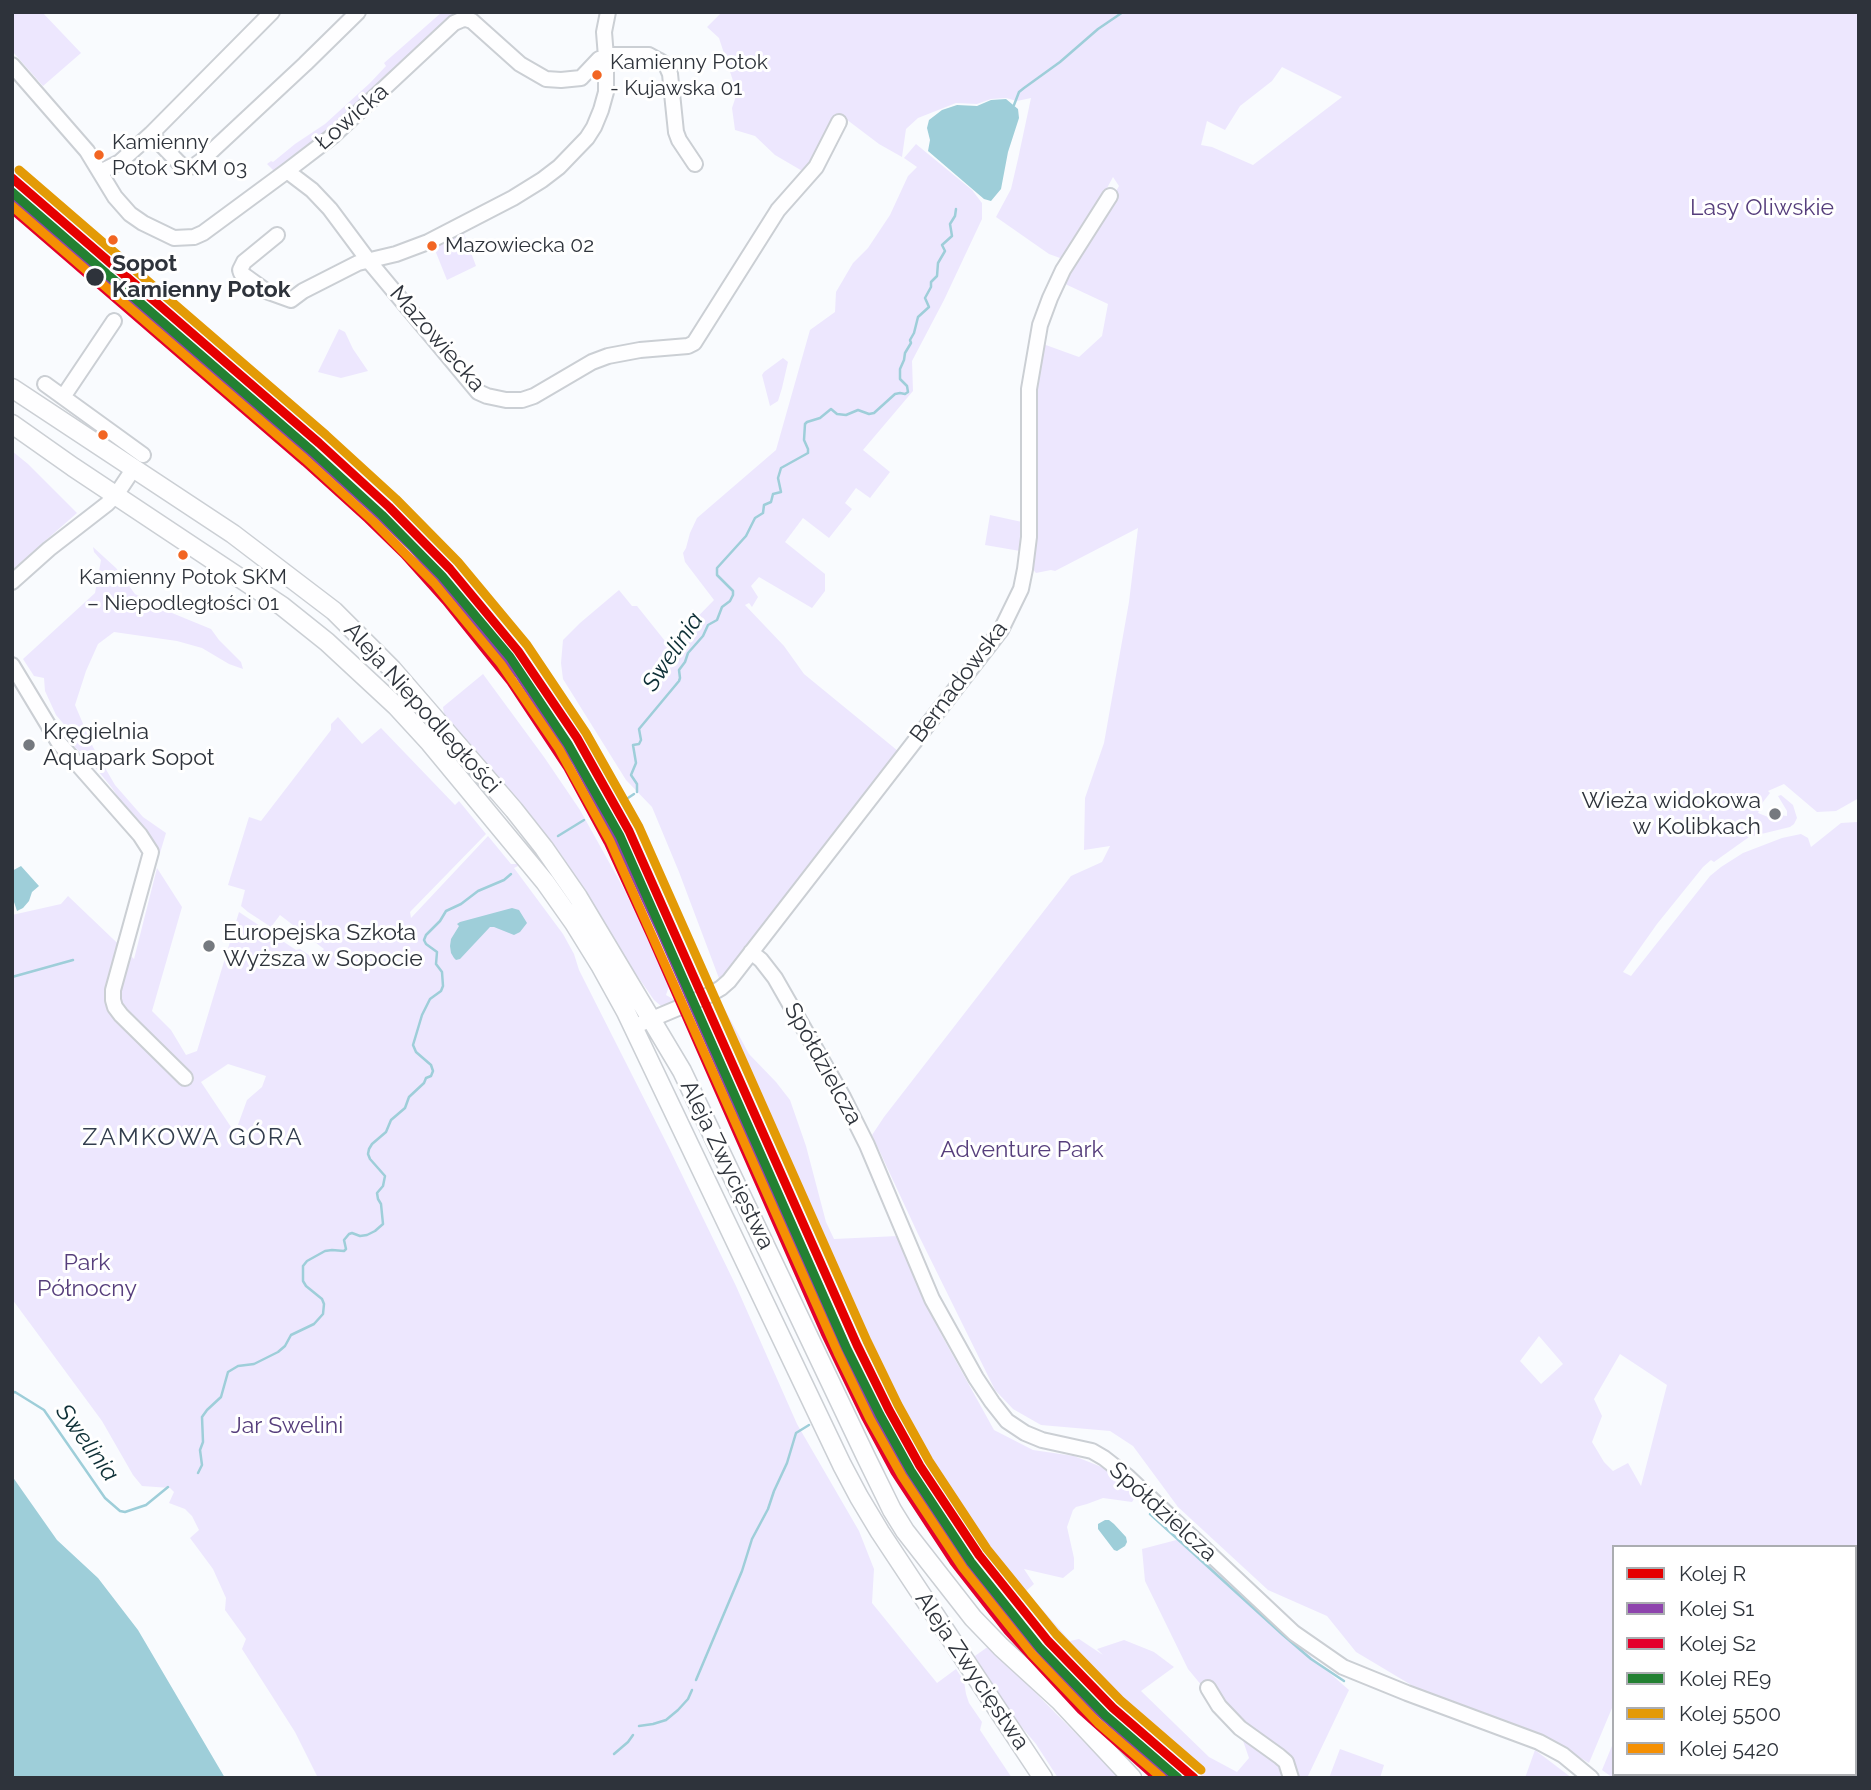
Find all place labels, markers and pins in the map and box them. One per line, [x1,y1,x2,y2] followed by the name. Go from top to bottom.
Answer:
[610,50,768,100] place label: Kamienny Potok - Kujawska 01
[590,68,604,82] marker: Kamienny Potok - Kujawska 01
[112,130,247,180] place label: Kamienny Potok SKM 03
[92,148,106,162] marker: Kamienny Potok SKM 03
[106,233,120,247] unlabelled marker
[445,233,594,259] place label: Mazowiecka 02
[425,239,439,253] marker: Mazowiecka 02
[112,250,291,304] place label: Sopot Kamienny Potok
[84,266,106,288] marker: Sopot Kamienny Potok
[96,428,110,442] unlabelled marker
[176,548,190,562] marker: Kamienny Potok SKM – Niepodległości 01
[79,565,287,615] place label: Kamienny Potok SKM – Niepodległości 01
[43,718,214,772] place label: Kręgielnia Aquapark Sopot
[21,737,37,753] marker: Kręgielnia Aquapark Sopot
[1581,787,1761,841] place label: Wieża widokowa w Kolibkach
[1767,806,1783,822] marker: Wieża widokowa w Kolibkach
[223,919,423,973] place label: Europejska Szkoła Wyższa w Sopocie
[201,938,217,954] marker: Europejska Szkoła Wyższa w Sopocie

